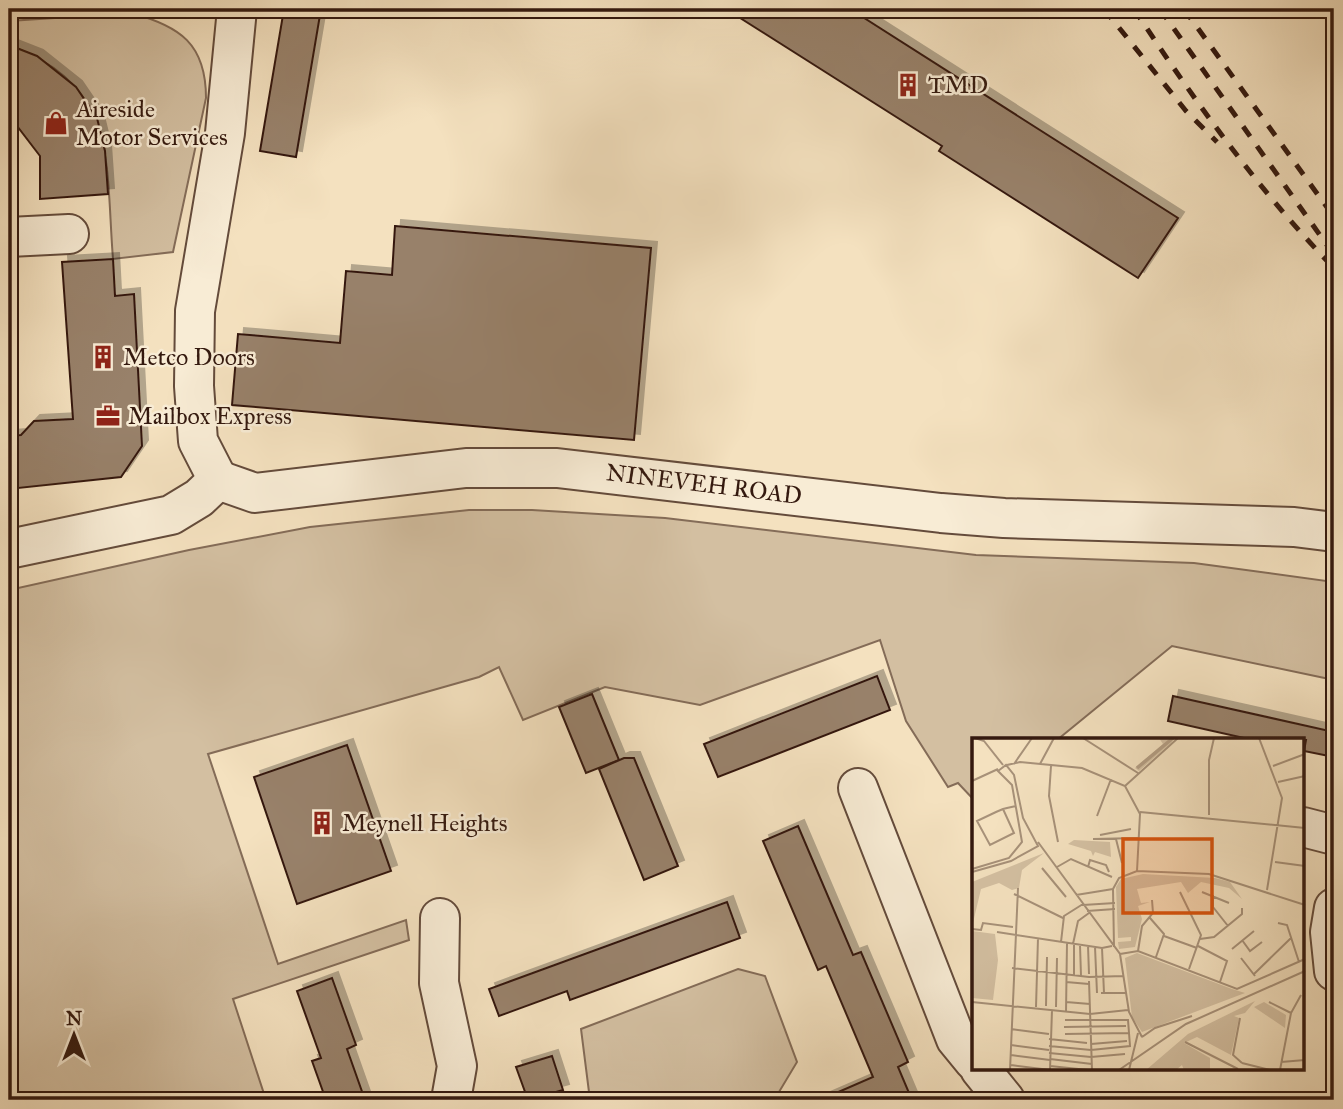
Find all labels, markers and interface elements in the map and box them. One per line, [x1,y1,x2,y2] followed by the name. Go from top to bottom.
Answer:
[928,70,988,100] place label: TMD
[894,71,922,99] building icon: TMD
[75,94,228,152] place label: Aireside Motor Services
[42,109,70,137] shop icon: Aireside Motor Services
[123,342,255,372] place label: Metco Doors
[89,343,117,371] building icon: Metco Doors
[128,401,292,431] place label: Mailbox Express
[94,402,122,430] office icon: Mailbox Express
[604,457,804,511] street label: NINEVEH ROAD
[972,738,1304,1070] inset map
[342,808,508,838] place label: Meynell Heights
[308,809,336,837] building icon: Meynell Heights
[38,1000,108,1070] north arrow
[66,1007,82,1030] text: N

